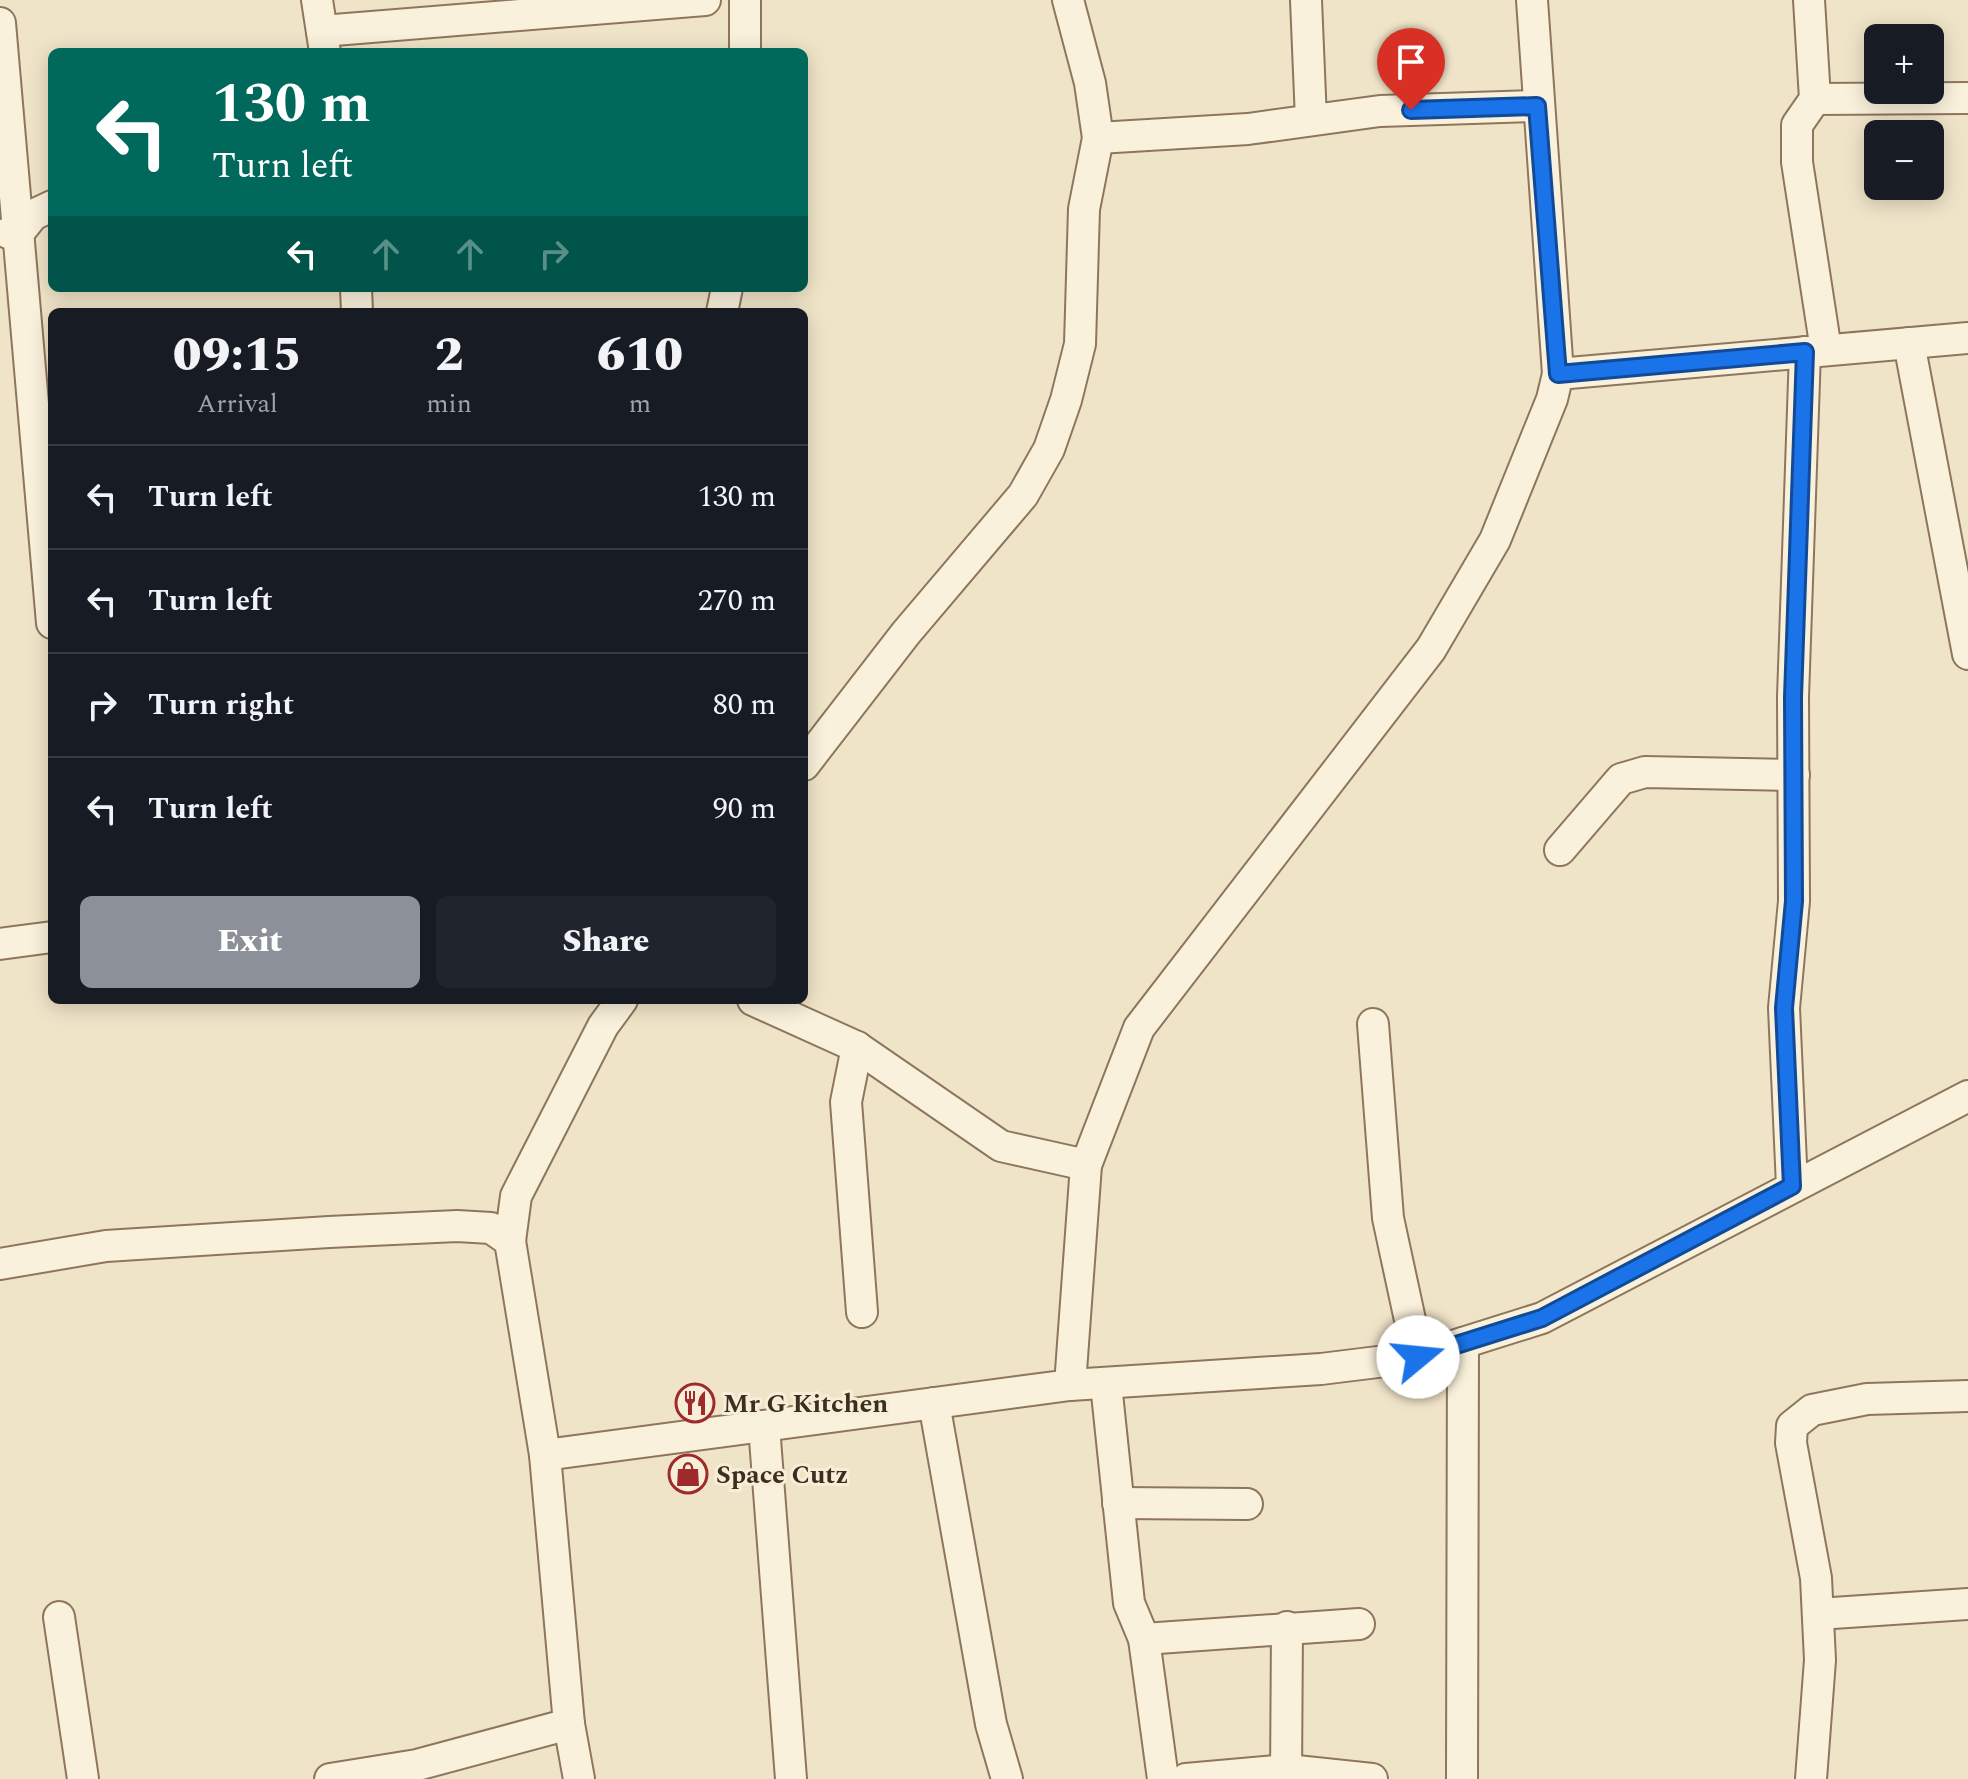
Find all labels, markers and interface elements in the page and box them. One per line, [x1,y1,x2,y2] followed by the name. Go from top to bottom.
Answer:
[1864,24,1944,200] map controls
[1864,24,1944,104] button: +
[1377,28,1445,110] pin
[1389,40,1433,84] icon: arrive
[212,62,371,147] text: 130 m
[80,80,184,184] icon: left
[1864,120,1944,200] button: −
[212,139,353,194] text: Turn left
[280,232,324,276] icon: left
[364,232,408,276] icon: ahead
[448,232,492,276] icon: ahead
[532,232,576,276] icon: right
[173,319,302,392] text: 09:15
[435,319,464,392] text: 2
[597,319,683,392] text: 610
[197,384,278,424] text: Arrival
[426,384,472,424] text: min
[629,384,651,424] text: m
[148,474,273,520] text: Turn left
[698,474,776,520] text: 130 m
[80,475,124,519] icon: left
[148,578,273,624] text: Turn left
[698,578,776,624] text: 270 m
[80,579,124,623] icon: left
[148,682,294,728] text: Turn right
[713,682,776,728] text: 80 m
[80,683,124,727] icon: right
[148,786,273,832] text: Turn left
[713,786,776,832] text: 90 m
[80,787,124,831] icon: left
[80,896,420,988] button: Exit
[436,896,776,988] button: Share
[1376,1315,1460,1399] position arrow
[674,1382,716,1424] restaurant icon: Mr G Kitchen
[723,1384,888,1424] place label: Mr G Kitchen
[667,1453,709,1495] shop icon: Space Cutz
[716,1455,848,1495] place label: Space Cutz

